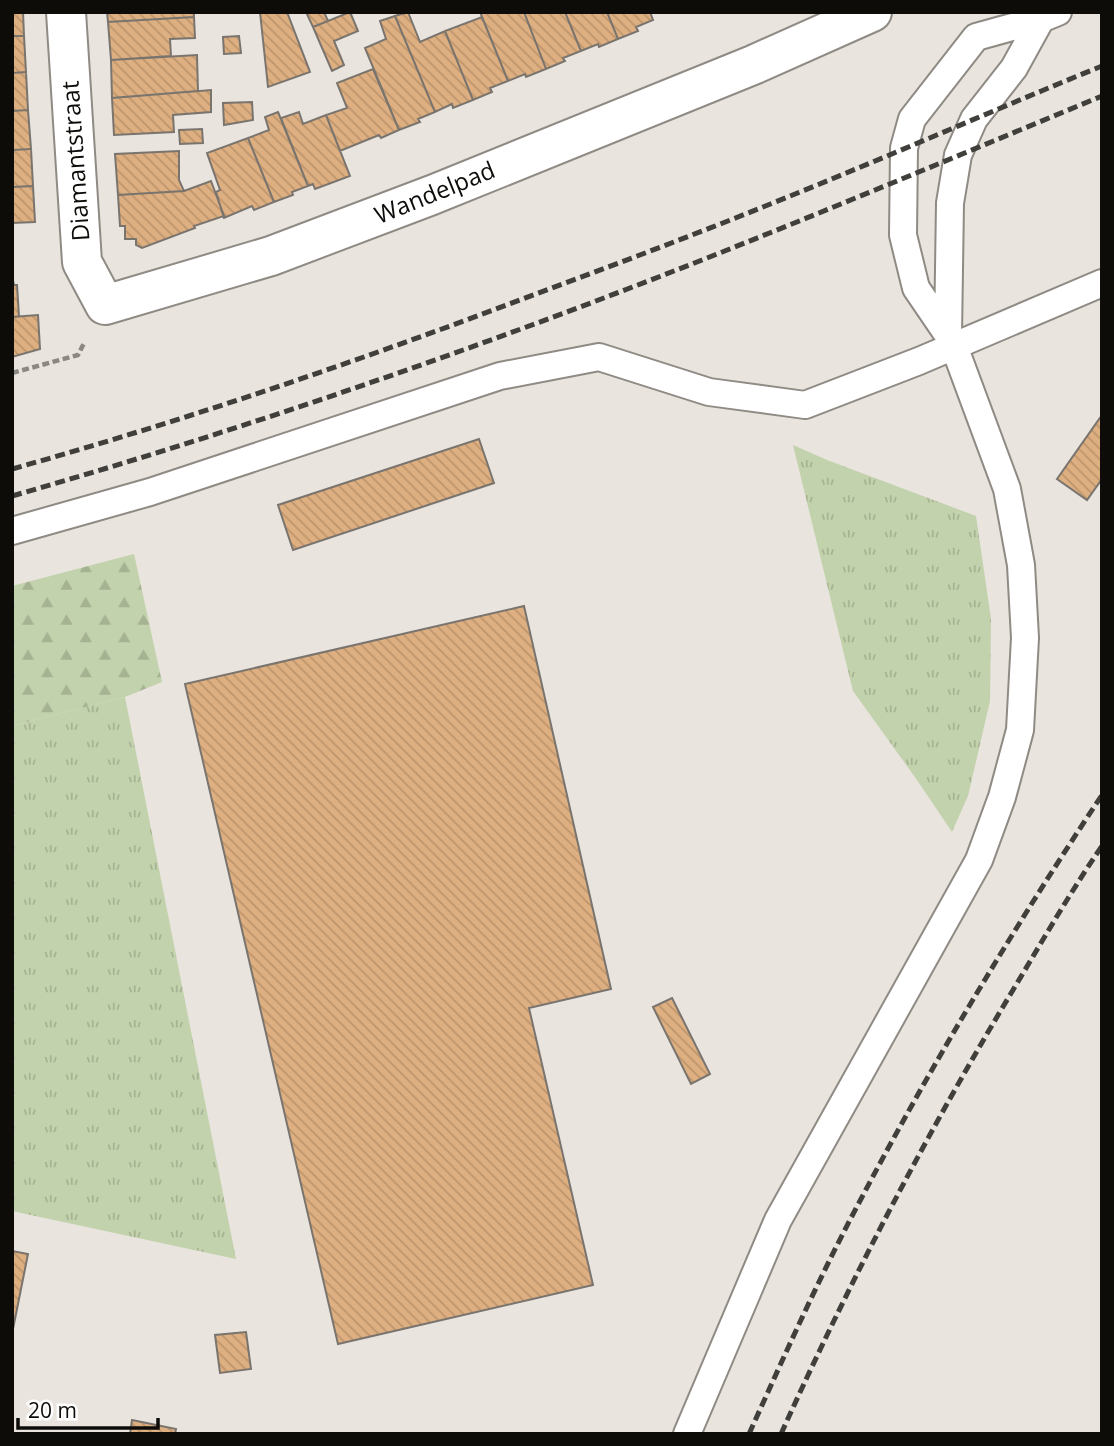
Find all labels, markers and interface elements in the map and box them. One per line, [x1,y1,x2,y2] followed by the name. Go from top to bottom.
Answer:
[52,80,97,242] street label: Diamantstraat
[369,152,500,231] street label: Wandelpad
[18,1386,158,1430] scale bar
[28,1396,77,1424] text: 20 m

